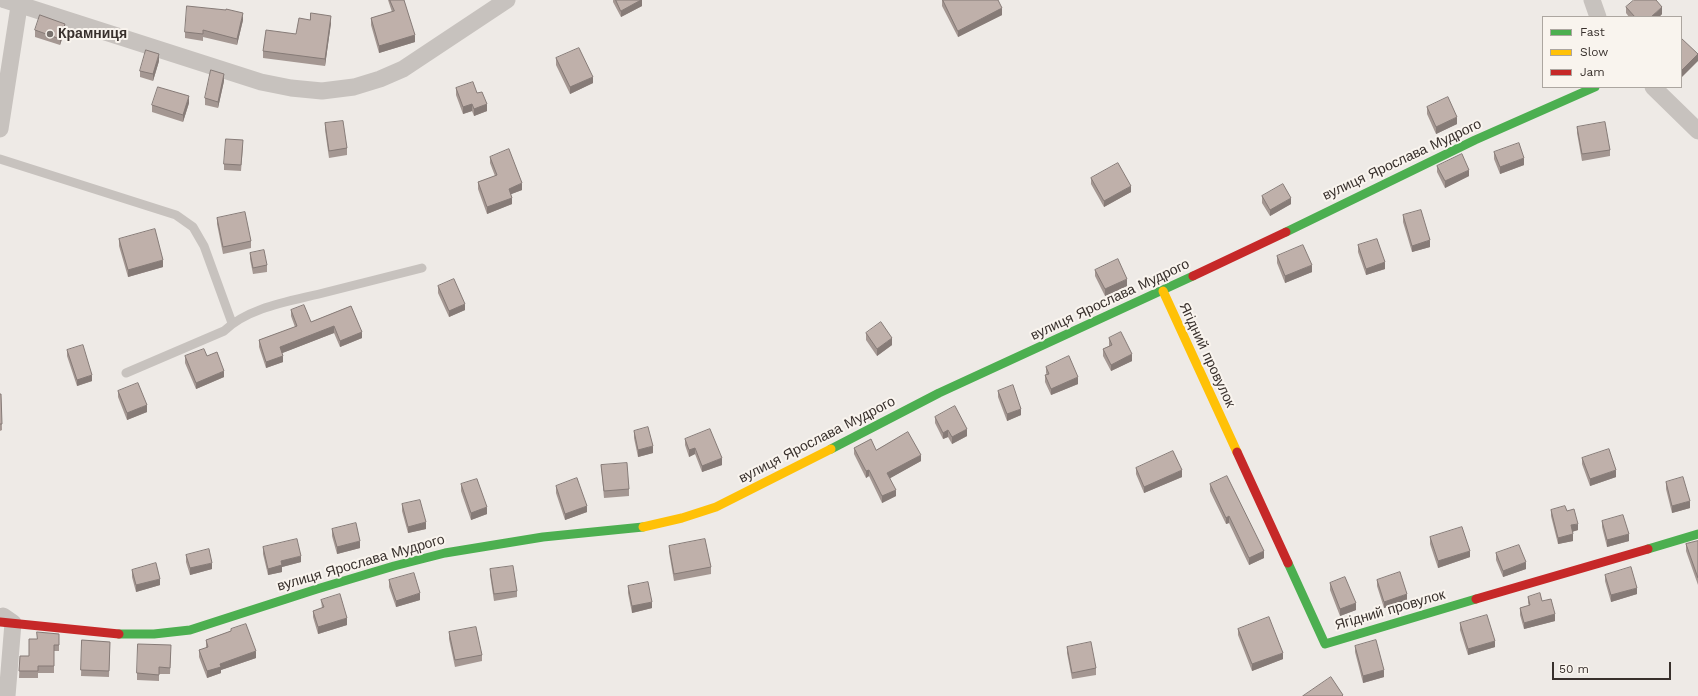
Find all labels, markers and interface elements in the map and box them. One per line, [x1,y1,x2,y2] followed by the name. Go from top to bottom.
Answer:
[1542,16,1682,88] legend
[1580,25,1605,39] text: Fast
[58,26,127,42] place label: Крамниця
[45,29,55,39] marker: Крамниця
[1580,45,1608,59] text: Slow
[1580,65,1605,79] text: Jam
[1320,116,1484,204] street label: вулиця Ярослава Мудрого
[1028,256,1192,344] street label: вулиця Ярослава Мудрого
[1175,300,1239,410] street label: Ягідний провулок
[736,393,898,487] street label: вулиця Ярослава Мудрого
[275,531,447,595] street label: вулиця Ярослава Мудрого
[1333,586,1447,634] street label: Ягідний провулок
[1554,654,1673,680] scale bar
[1559,662,1589,676] text: 50 m

